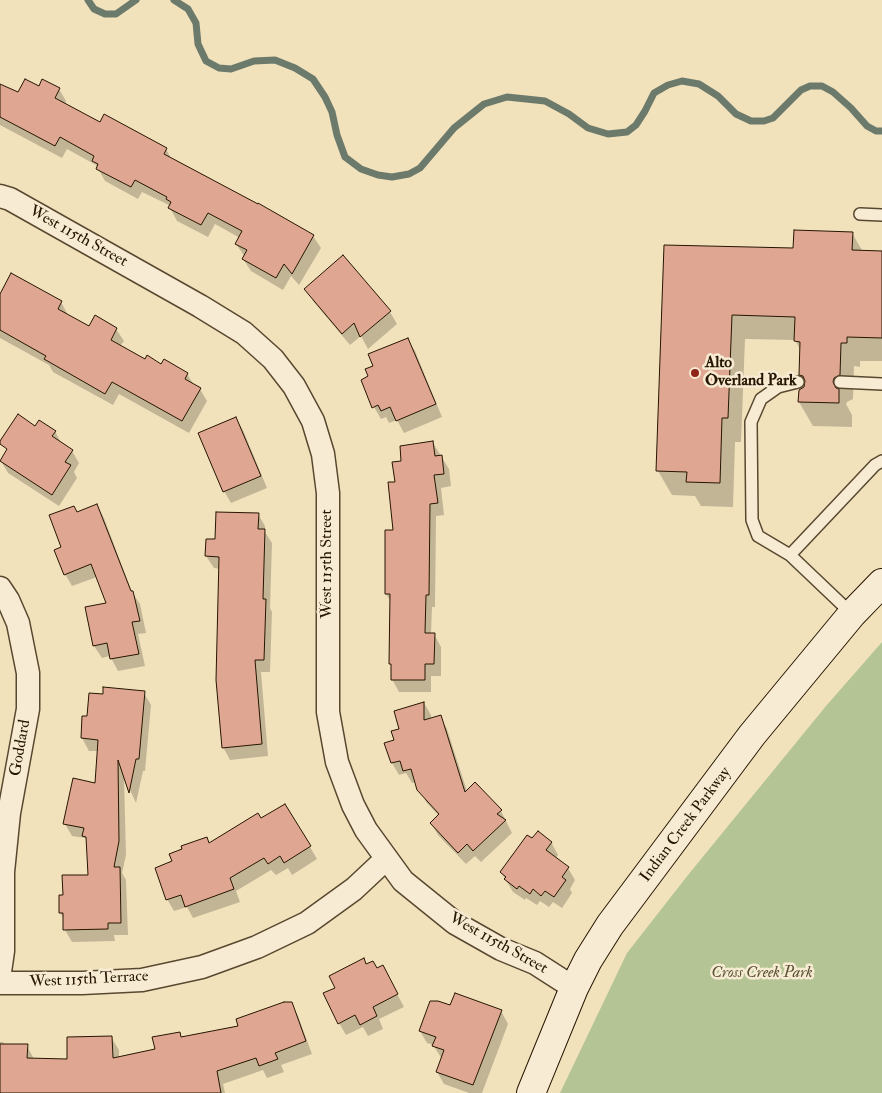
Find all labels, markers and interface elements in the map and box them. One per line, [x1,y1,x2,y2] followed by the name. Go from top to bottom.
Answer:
[25,202,131,272] street label: West 115th Street
[705,354,797,392] place label: Alto Overland Park
[689,367,701,379] marker: Alto Overland Park
[318,509,338,619] street label: West 115th Street
[7,718,35,778] street label: Goddard
[636,764,736,886] street label: Indian Creek Parkway
[445,909,551,979] street label: West 115th Street
[711,964,813,984] park label: Cross Creek Park
[29,967,149,993] street label: West 115th Terrace

